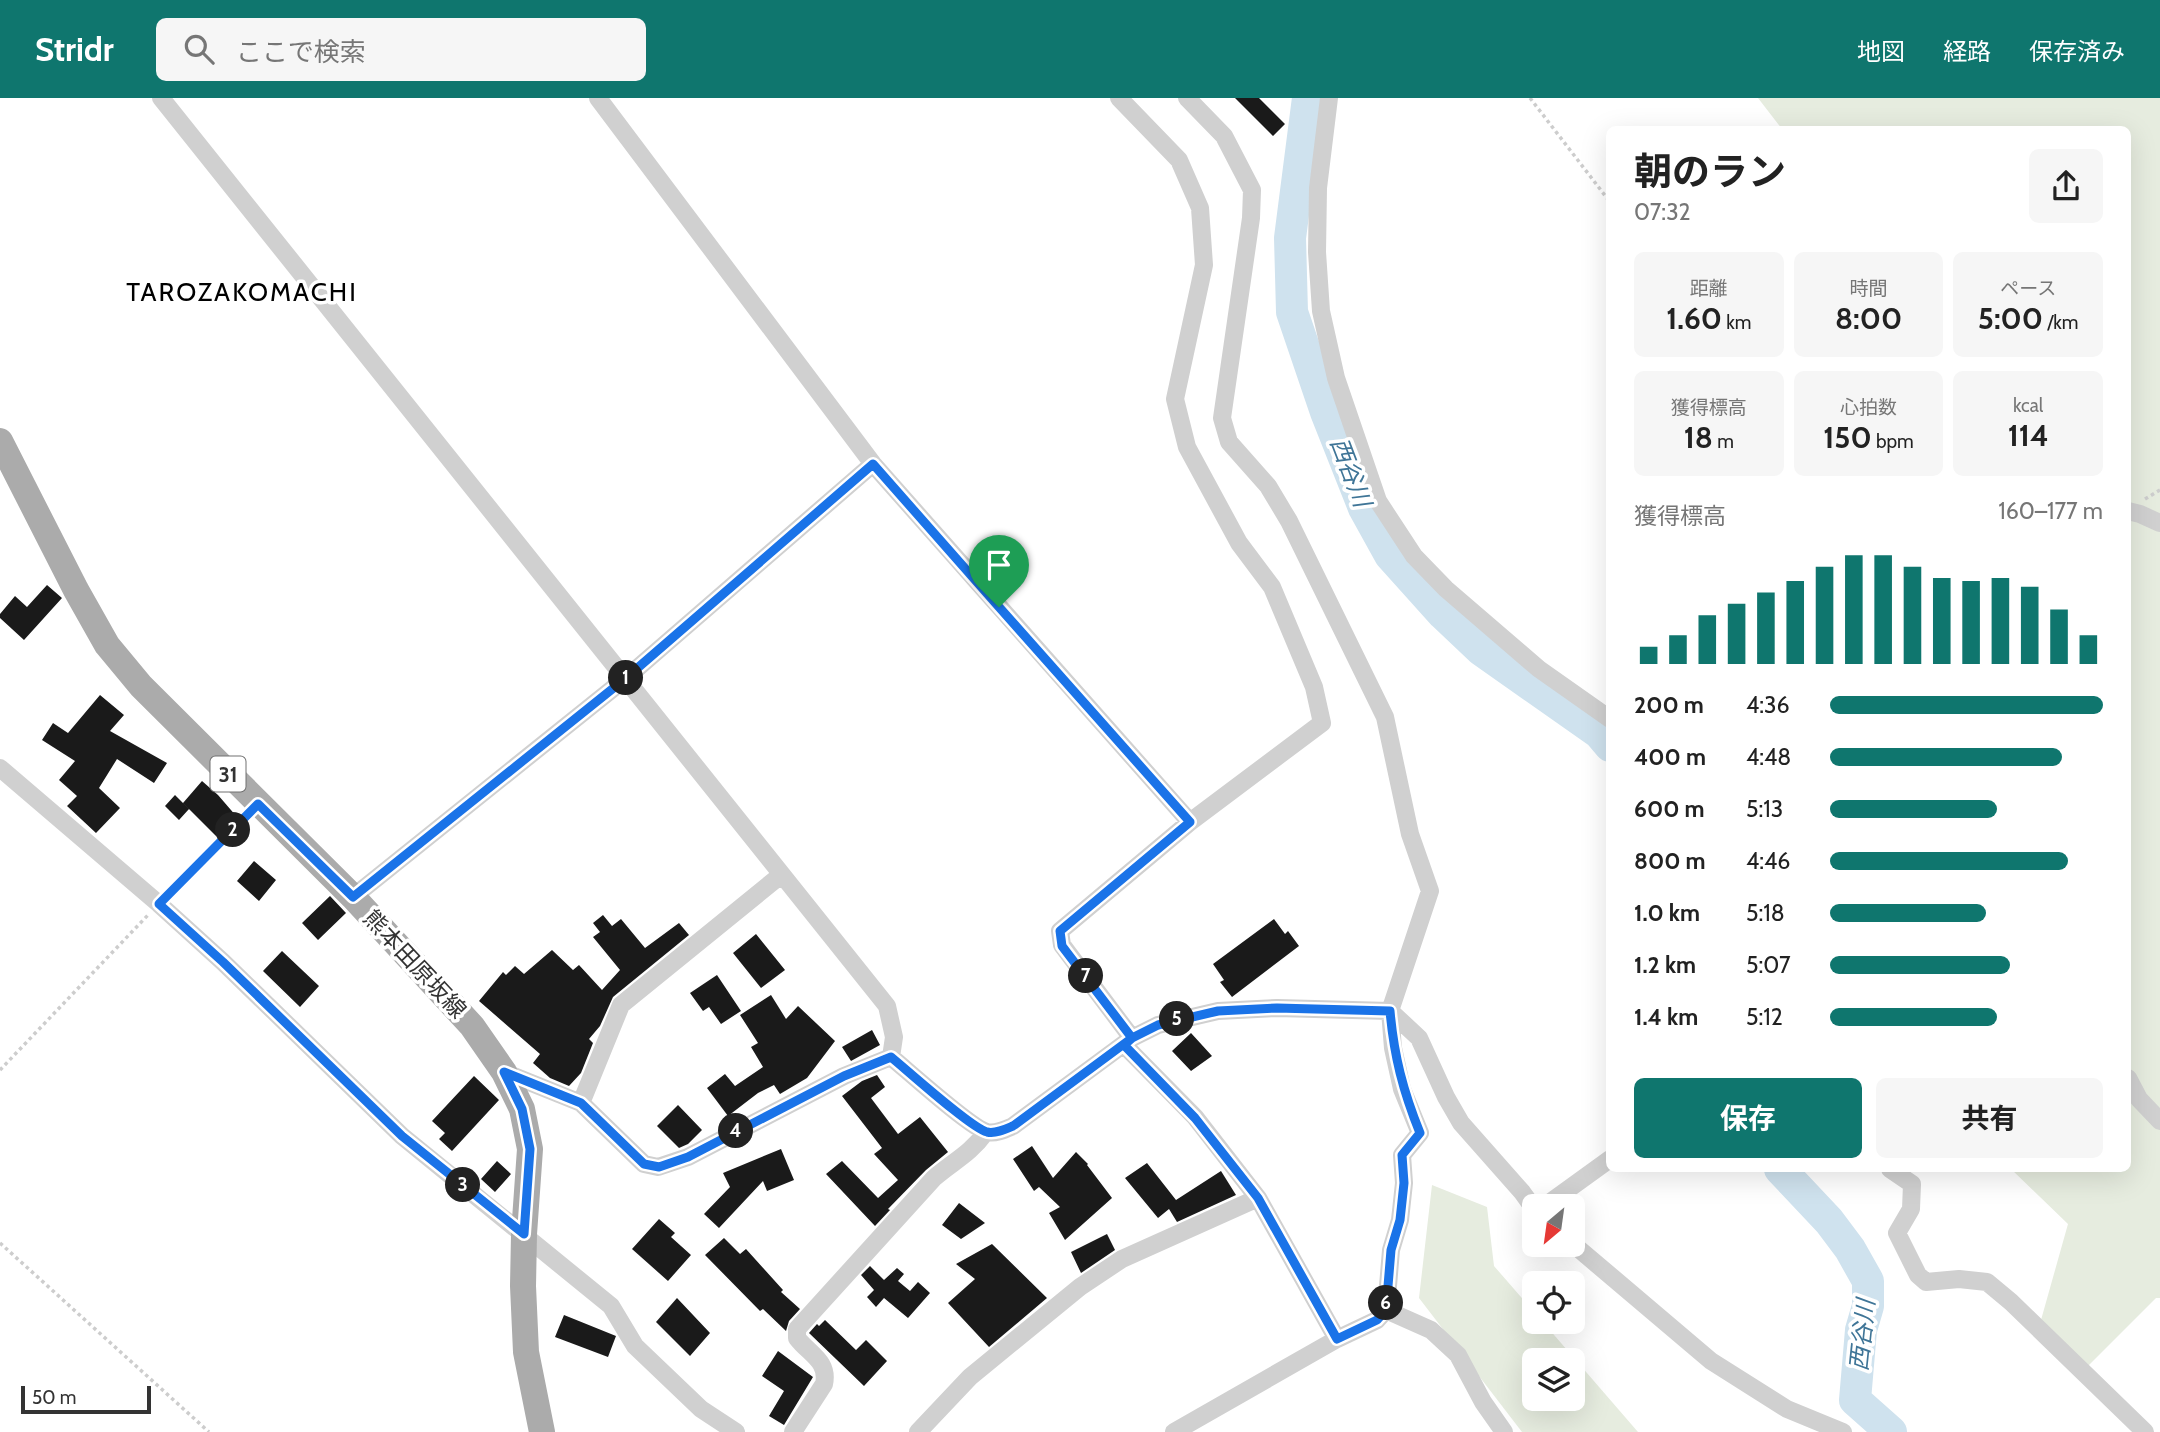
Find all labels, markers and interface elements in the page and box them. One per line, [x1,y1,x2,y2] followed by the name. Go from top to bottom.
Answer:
[156,18,646,81] search box
[35,29,114,69] text: Stridr
[180,30,218,68] icon: search
[236,36,366,68] text: ここで検索
[1857,37,1905,66] text: 地図
[1943,37,1991,66] text: 経路
[2029,37,2125,66] text: 保存済み
[1634,148,1786,195] text: 朝のラン
[2029,149,2103,223] button: share
[1634,198,1691,226] text: 07:32
[126,276,358,308] district label: TAROZAKOMACHI
[1690,277,1728,300] text: 距離
[1849,277,1888,300] text: 時間
[2000,277,2056,300] text: ペース
[1666,300,1722,337] text: 1.60
[1835,300,1902,337] text: 8:00
[1978,300,2043,337] text: 5:00
[1722,311,1751,334] text: km
[2043,311,2079,334] text: /km
[2013,394,2043,417] text: kcal
[1671,396,1747,419] text: 獲得標高
[1840,396,1897,419] text: 心拍数
[2008,417,2049,454] text: 114
[1684,419,1713,456] text: 18
[1823,419,1872,456] text: 150
[1713,430,1734,453] text: m
[1872,430,1914,453] text: bpm
[1325,433,1379,514] water label: 西谷川
[1998,497,2103,525] text: 160–177 m
[1634,502,1726,530] text: 獲得標高
[969,535,1029,607] pin
[980,546,1018,584] icon: arrive
[608,660,644,696] pin: 1
[622,666,629,689] text: 1
[1634,691,1704,719] text: 200 m
[1746,691,1790,719] text: 4:36
[1634,743,1706,771] text: 400 m
[1746,743,1791,771] text: 4:48
[210,756,246,792] road number: 31
[1634,795,1705,823] text: 600 m
[1746,795,1783,823] text: 5:13
[216,812,250,848] pin: 2
[227,818,238,841] text: 2
[1634,847,1706,875] text: 800 m
[1746,847,1790,875] text: 4:46
[1634,899,1700,927] text: 1.0 km
[1746,899,1785,927] text: 5:18
[358,904,472,1024] street label: 熊本田原坂線
[1634,951,1696,979] text: 1.2 km
[1746,951,1791,979] text: 5:07
[1068,958,1104,994] pin: 7
[1081,964,1090,987] text: 7
[1160,1002,1194,1037] pin: 5
[1634,1003,1698,1031] text: 1.4 km
[1746,1003,1783,1031] text: 5:12
[1171,1007,1182,1030] text: 5
[1634,1078,1862,1158] button: 保存
[1876,1078,2103,1158] button: 共有
[718,1114,754,1148] pin: 4
[730,1119,741,1142] text: 4
[446,1168,480,1202] pin: 3
[457,1173,468,1196] text: 3
[1522,1194,1586,1256] north arrow
[1522,1194,1585,1411] map controls
[1522,1271,1585,1334] button: locate
[1368,1286,1404,1320] pin: 6
[1380,1291,1391,1314] text: 6
[1844,1295,1880,1372] water label: 西谷川
[1522,1348,1585,1411] button: layers
[21,1383,150,1415] scale bar
[32,1386,76,1409] text: 50 m

